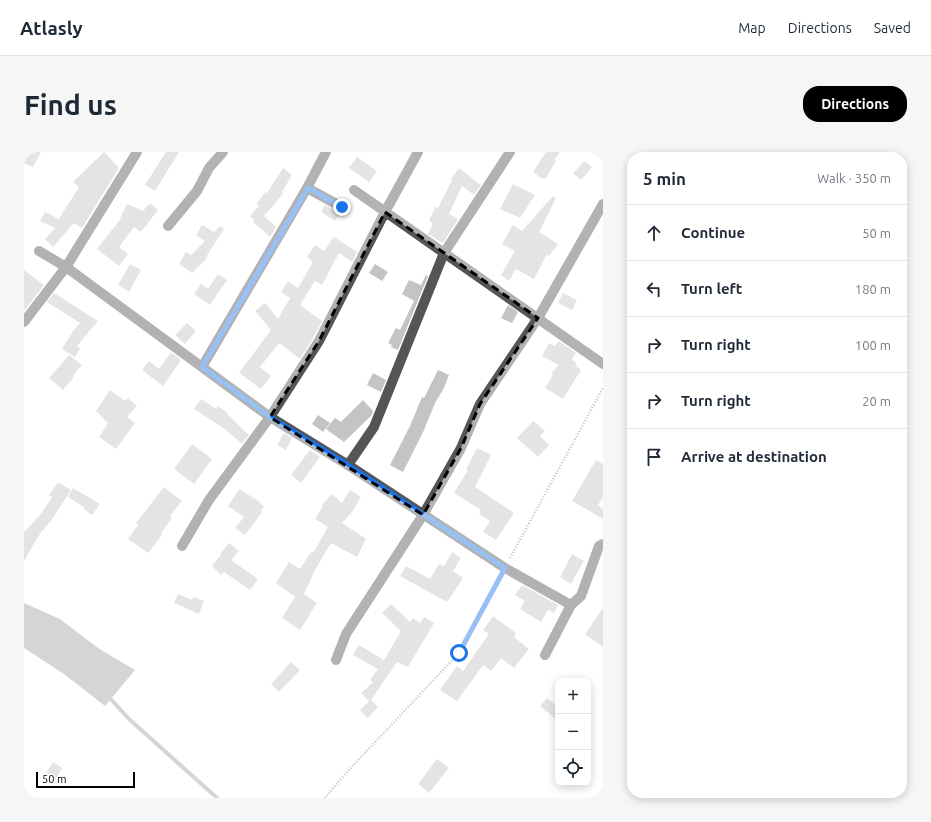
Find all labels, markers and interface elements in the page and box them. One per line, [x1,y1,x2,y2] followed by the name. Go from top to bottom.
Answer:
[20,17,83,39] text: Atlasly
[738,20,766,36] text: Map
[788,20,852,36] text: Directions
[874,20,911,36] text: Saved
[803,86,907,122] button: Directions
[24,89,117,120] text: Find us
[643,169,686,188] text: 5 min
[817,171,891,185] text: Walk · 350 m
[333,198,351,216] route end
[643,222,665,244] icon: ahead
[681,224,745,241] text: Continue
[862,226,891,240] text: 50 m
[643,278,665,300] icon: left
[681,280,742,297] text: Turn left
[855,282,891,296] text: 180 m
[643,334,665,356] icon: right
[681,336,751,353] text: Turn right
[855,338,891,352] text: 100 m
[643,390,665,412] icon: right
[681,392,751,409] text: Turn right
[862,394,891,408] text: 20 m
[643,446,665,468] icon: arrive
[681,448,827,465] text: Arrive at destination
[450,644,468,662] route start
[555,678,591,786] map controls
[555,678,591,714] button: +
[555,714,591,750] button: −
[555,750,591,786] button: locate
[36,770,135,789] scale bar
[42,773,66,785] text: 50 m

